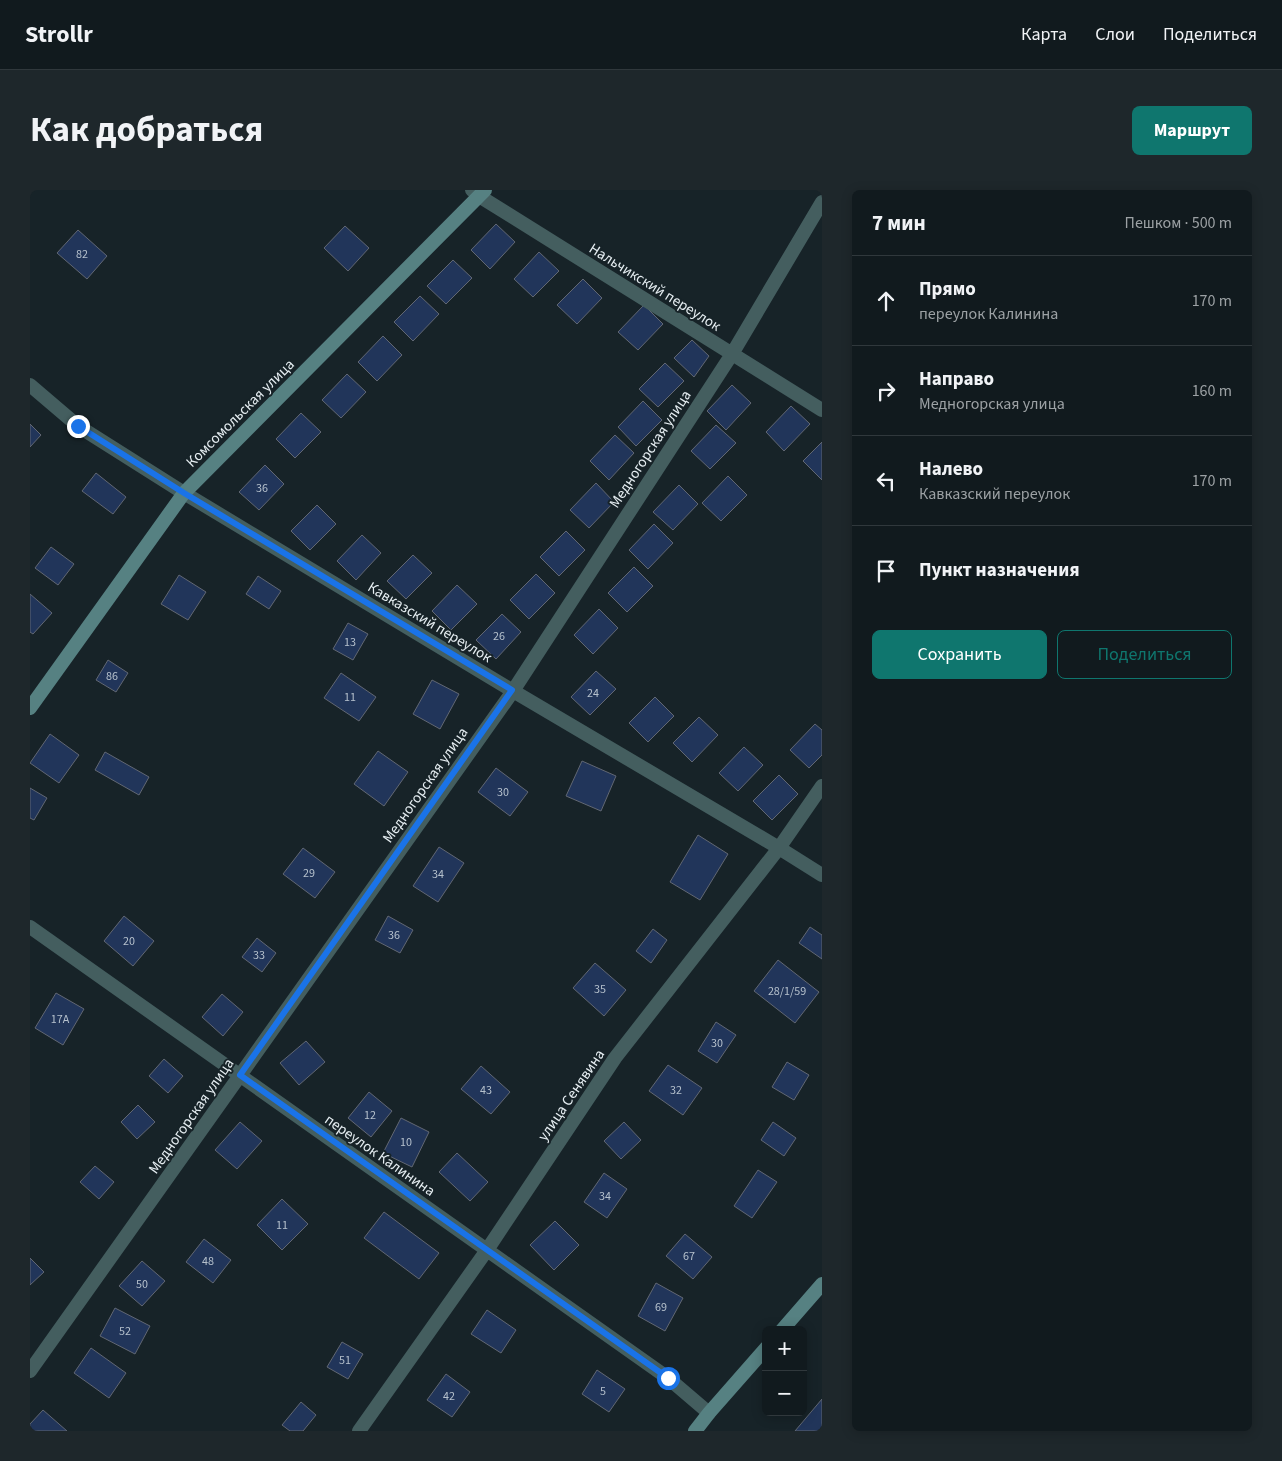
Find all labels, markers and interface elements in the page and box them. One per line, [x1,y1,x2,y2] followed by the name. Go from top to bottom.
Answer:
[25,17,93,52] text: Strollr
[1021,22,1067,47] text: Карта
[1095,22,1135,47] text: Слои
[1163,22,1257,47] text: Поделиться
[30,105,263,155] text: Как добраться
[1132,106,1252,155] button: Маршрут
[872,208,926,238] text: 7 мин
[1125,212,1232,234] text: Пешком · 500 m
[585,238,725,337] street label: Нальчикский переулок
[76,246,88,263] house number: 82
[919,276,976,303] text: Прямо
[872,287,900,315] icon: ahead
[1192,290,1232,312] text: 170 m
[919,303,1058,325] text: переулок Калинина
[181,354,299,472] street label: Комсомольская улица
[919,366,994,393] text: Направо
[872,377,900,405] icon: right
[1192,380,1232,402] text: 160 m
[604,386,696,512] street label: Медногорская улица
[919,393,1065,415] text: Медногорская улица
[67,415,90,438] route end
[919,456,983,483] text: Налево
[872,467,900,495] icon: left
[1192,470,1232,492] text: 170 m
[256,480,268,497] house number: 36
[919,483,1070,505] text: Кавказский переулок
[872,557,900,585] icon: arrive
[919,557,1080,584] text: Пункт назначения
[364,577,496,668] street label: Кавказский переулок
[493,628,505,645] house number: 26
[872,630,1047,679] button: Сохранить
[1057,630,1232,679] button: Поделиться
[344,634,356,651] house number: 13
[106,668,118,685] house number: 86
[587,685,599,702] house number: 24
[344,689,356,706] house number: 11
[378,723,473,847] street label: Медногорская улица
[497,784,509,801] house number: 30
[303,865,315,882] house number: 29
[432,866,444,883] house number: 34
[388,927,400,944] house number: 36
[123,933,135,950] house number: 20
[253,947,265,964] house number: 33
[594,981,606,998] house number: 35
[768,983,806,1000] house number: 28/1/59
[51,1011,70,1028] house number: 17А
[711,1035,723,1052] house number: 30
[533,1045,610,1145] street label: улица Сенявина
[144,1054,239,1178] street label: Медногорская улица
[480,1082,492,1099] house number: 43
[670,1082,682,1099] house number: 32
[364,1107,376,1124] house number: 12
[320,1109,439,1201] street label: переулок Калинина
[400,1134,412,1151] house number: 10
[599,1188,611,1205] house number: 34
[276,1217,288,1234] house number: 11
[683,1248,695,1265] house number: 67
[202,1253,214,1270] house number: 48
[136,1276,148,1293] house number: 50
[655,1299,667,1316] house number: 69
[119,1323,131,1340] house number: 52
[762,1326,807,1416] map controls
[762,1326,807,1371] button: +
[339,1352,351,1369] house number: 51
[657,1367,680,1390] route start
[762,1371,807,1416] button: −
[600,1383,606,1400] house number: 5
[443,1388,455,1405] house number: 42

